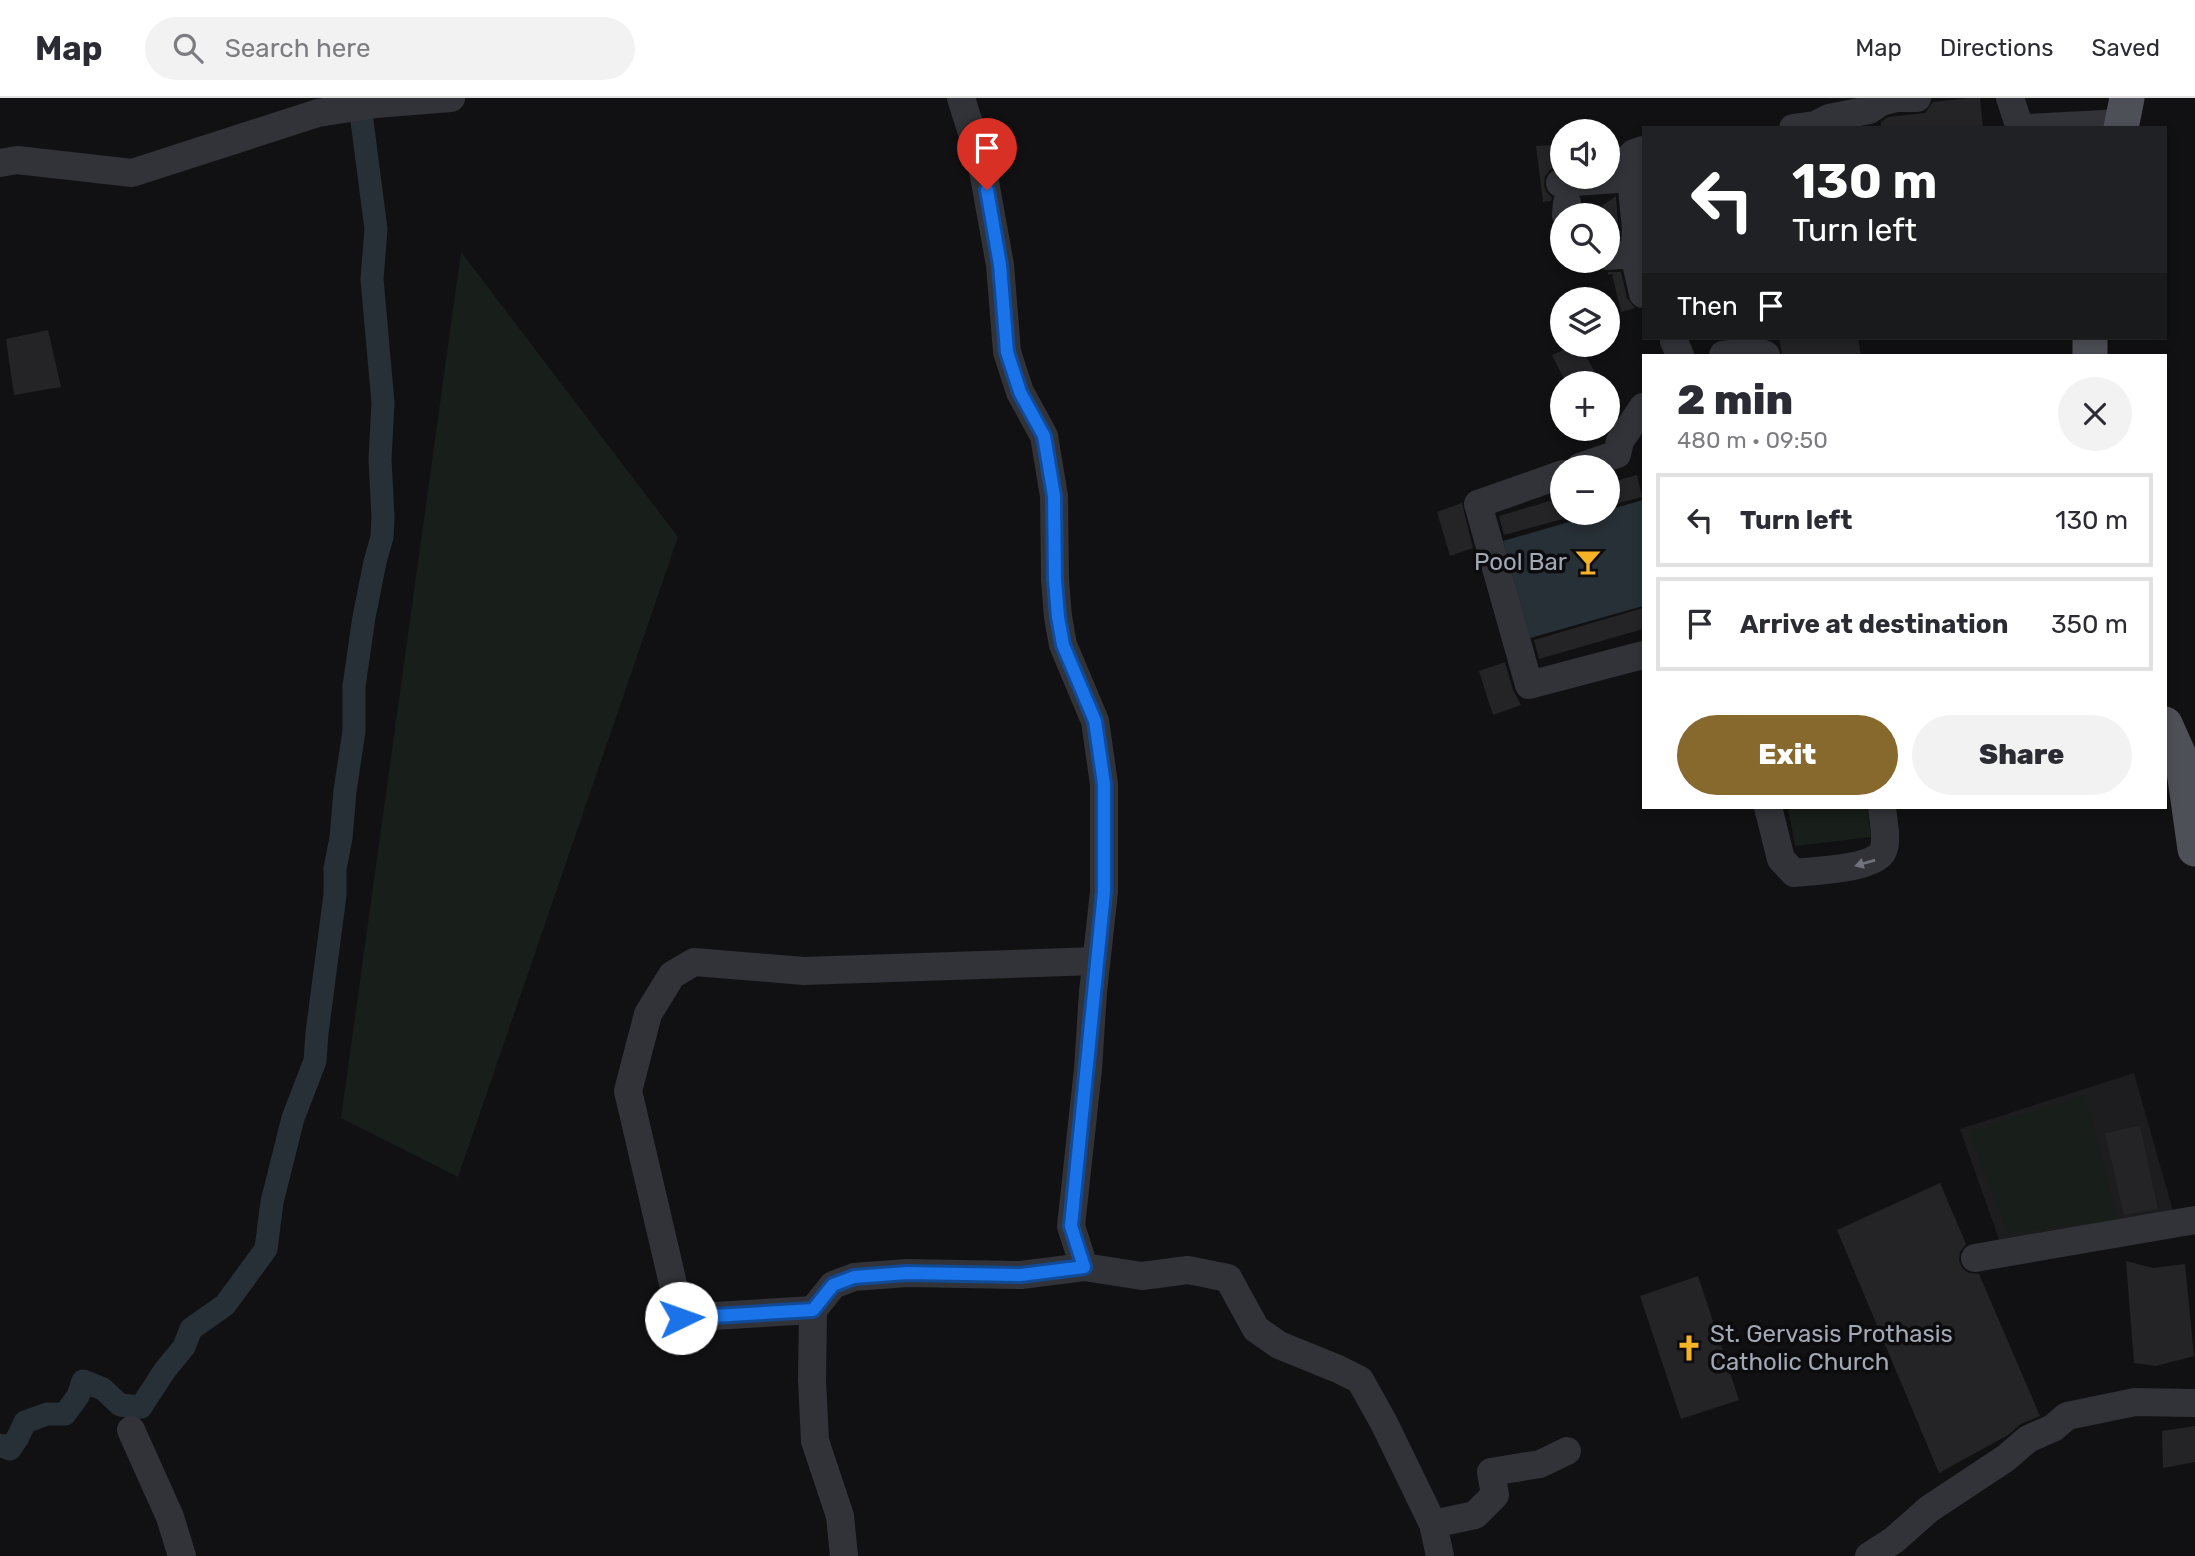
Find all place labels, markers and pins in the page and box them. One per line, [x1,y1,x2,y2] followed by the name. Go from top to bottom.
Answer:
[957,118,1017,190] pin
[1573,547,1603,577] bar icon: Pool Bar
[1474,548,1567,576] place label: Pool Bar
[1710,1320,1953,1376] place label: St. Gervasis Prothasis Catholic Church
[1674,1333,1704,1363] church icon: St. Gervasis Prothasis Catholic Church

